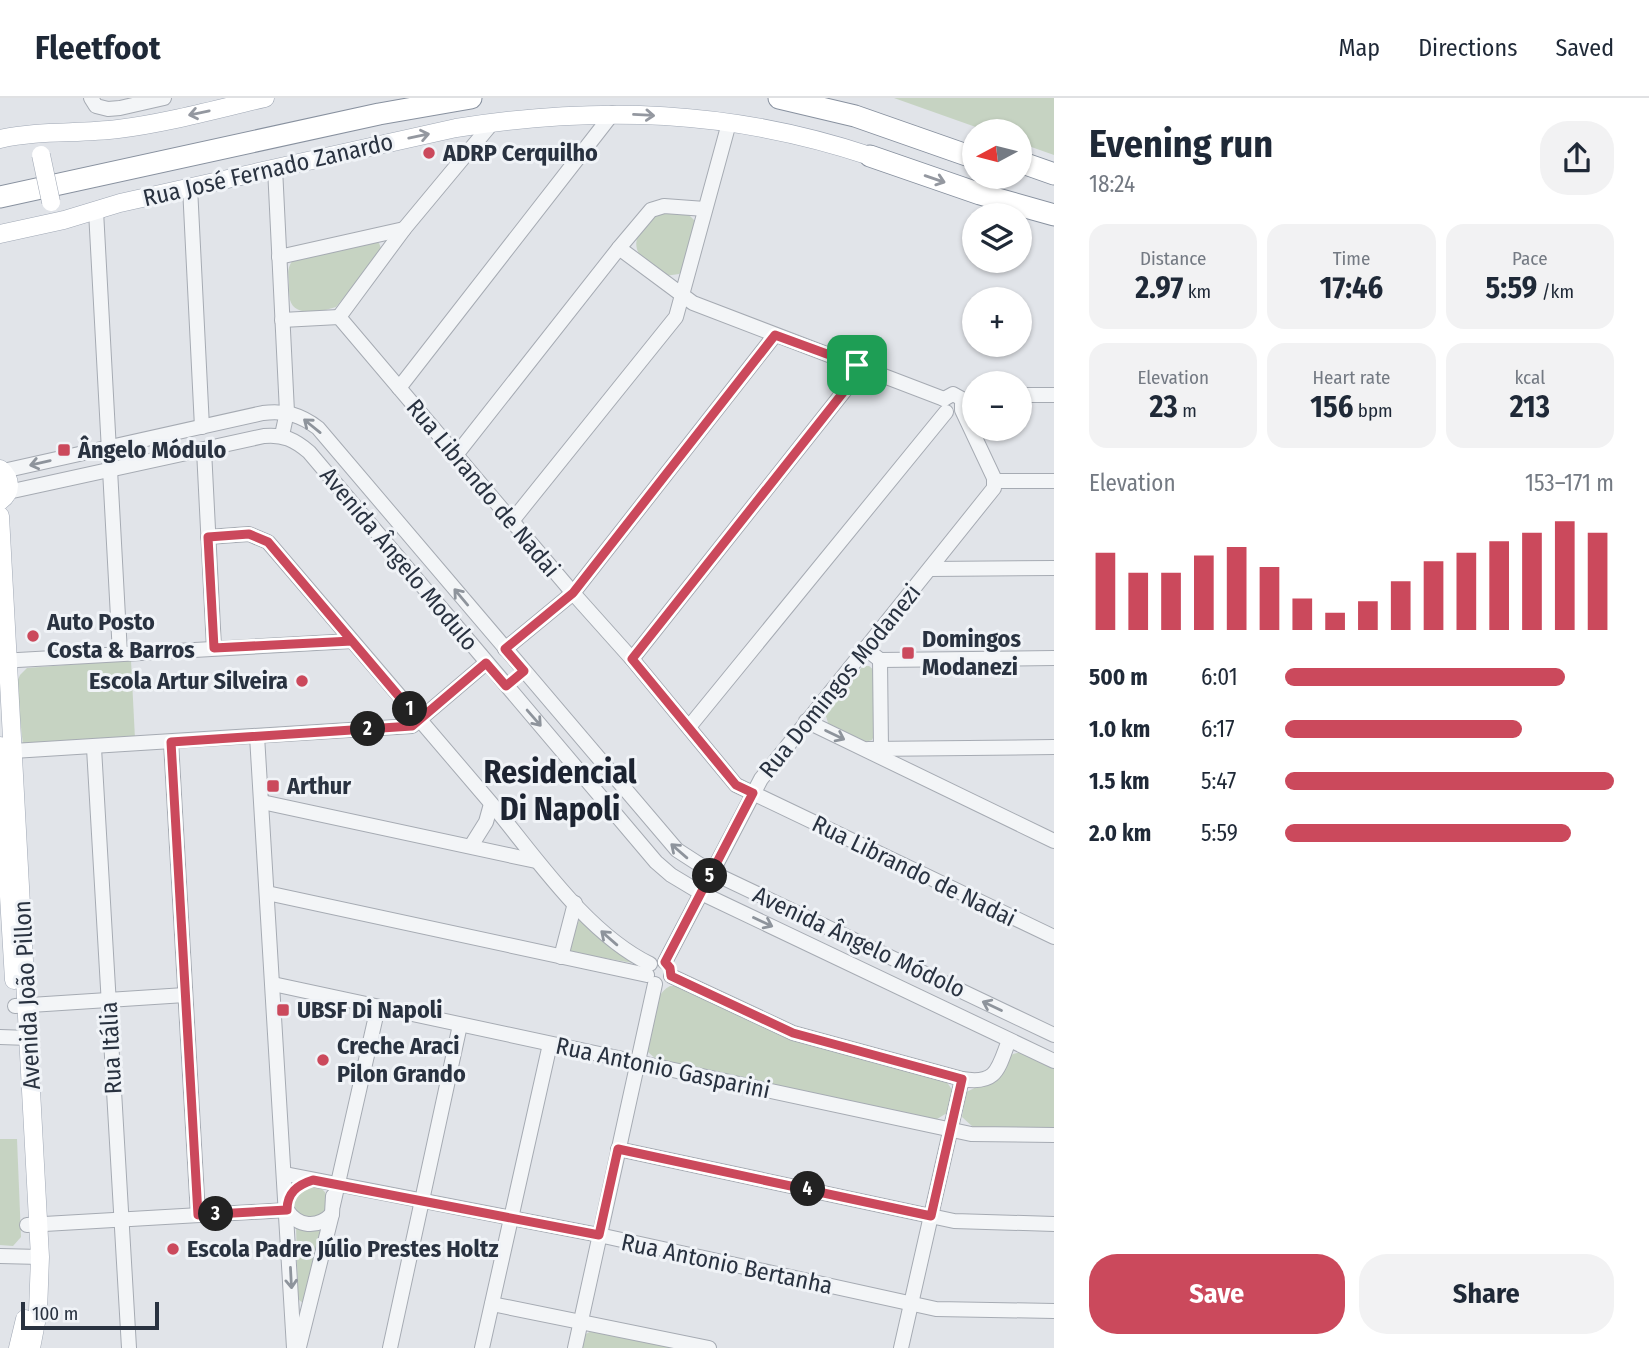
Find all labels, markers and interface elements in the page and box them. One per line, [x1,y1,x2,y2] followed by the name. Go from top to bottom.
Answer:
[35,28,161,68] text: Fleetfoot
[1339,34,1380,62] text: Map
[1418,34,1517,62] text: Directions
[1555,34,1614,62] text: Saved
[188,106,211,120] one-way arrow
[633,108,656,121] one-way arrow
[962,119,1032,189] north arrow
[962,119,1032,441] map controls
[1089,121,1273,167] text: Evening run
[1540,121,1614,195] button: share
[140,128,396,212] street label: Rua José Fernado Zanardo
[407,129,430,143] one-way arrow
[442,139,598,167] place label: ADRP Cerquilho
[421,145,437,161] marker: ADRP Cerquilho
[1089,170,1135,198] text: 18:24
[923,174,945,186] one-way arrow
[962,203,1032,273] button: layers
[1140,247,1206,270] text: Distance
[1333,247,1370,270] text: Time
[1512,247,1548,270] text: Pace
[1135,270,1183,306] text: 2.97
[1320,270,1383,306] text: 17:46
[1486,270,1537,306] text: 5:59
[1183,280,1211,303] text: km
[1537,280,1574,303] text: /km
[962,287,1032,357] button: +
[827,335,887,395] pin
[838,346,876,384] icon: arrive
[1137,366,1209,389] text: Elevation
[1312,366,1391,389] text: Heart rate
[1514,366,1545,389] text: kcal
[962,371,1032,441] button: −
[1150,389,1178,425] text: 23
[1310,389,1353,425] text: 156
[1510,389,1550,425] text: 213
[401,394,565,582] street label: Rua Librando de Nadai
[1178,399,1197,422] text: m
[1353,399,1393,422] text: bpm
[304,418,322,433] one-way arrow
[77,435,226,464] place label: Ângelo Módulo
[56,442,72,458] marker: Ângelo Módulo
[29,456,52,470] one-way arrow
[314,462,484,656] street label: Avenida Ângelo Modulo
[1089,469,1176,497] text: Elevation
[1525,469,1614,497] text: 153–171 m
[753,579,927,783] street label: Rua Domingos Modanezi
[453,589,469,607] one-way arrow
[46,608,195,664] place label: Auto Posto Costa & Barros
[922,625,1021,681] place label: Domingos Modanezi
[25,628,41,644] marker: Auto Posto Costa & Barros
[900,645,916,661] marker: Domingos Modanezi
[1089,663,1148,691] text: 500 m
[1201,663,1238,691] text: 6:01
[89,667,288,695] place label: Escola Artur Silveira
[294,673,310,689] marker: Escola Artur Silveira
[392,692,428,726] pin: 1
[405,697,414,720] text: 1
[526,709,542,727] one-way arrow
[350,712,386,746] pin: 2
[1089,715,1150,743] text: 1.0 km
[1201,715,1235,743] text: 6:17
[363,717,372,740] text: 2
[824,729,845,743] one-way arrow
[483,753,637,828] district label: Residencial Di Napoli
[1089,767,1150,795] text: 1.5 km
[1201,767,1236,795] text: 5:47
[286,772,351,800] place label: Arthur
[265,778,281,794] marker: Arthur
[808,810,1020,932] street label: Rua Librando de Nadai
[1089,819,1151,847] text: 2.0 km
[1201,819,1238,847] text: 5:59
[670,843,688,859] one-way arrow
[692,858,728,894] pin: 5
[705,864,714,887] text: 5
[749,881,969,1003] street label: Avenida Ângelo Módolo
[8,900,46,1090] street label: Avenida João Pillon
[752,916,773,929] one-way arrow
[600,930,618,946] one-way arrow
[297,996,442,1024] place label: UBSF Di Napoli
[982,998,1003,1012] one-way arrow
[95,1001,127,1095] street label: Rua Itália
[275,1002,291,1018] marker: UBSF Di Napoli
[337,1032,466,1088] place label: Creche Araci Pilon Grando
[553,1032,773,1104] street label: Rua Antonio Gasparini
[315,1052,331,1068] marker: Creche Araci Pilon Grando
[790,1172,826,1206] pin: 4
[803,1177,812,1200] text: 4
[198,1196,234,1232] pin: 3
[211,1202,220,1225] text: 3
[619,1228,835,1300] street label: Rua Antonio Bertanha
[187,1235,498,1263] place label: Escola Padre Júlio Prestes Holtz
[165,1241,181,1257] marker: Escola Padre Júlio Prestes Holtz
[1089,1254,1345,1334] button: Save
[1359,1254,1614,1334] button: Share
[284,1266,297,1289] one-way arrow
[21,1299,159,1331] scale bar
[32,1302,78,1325] text: 100 m

